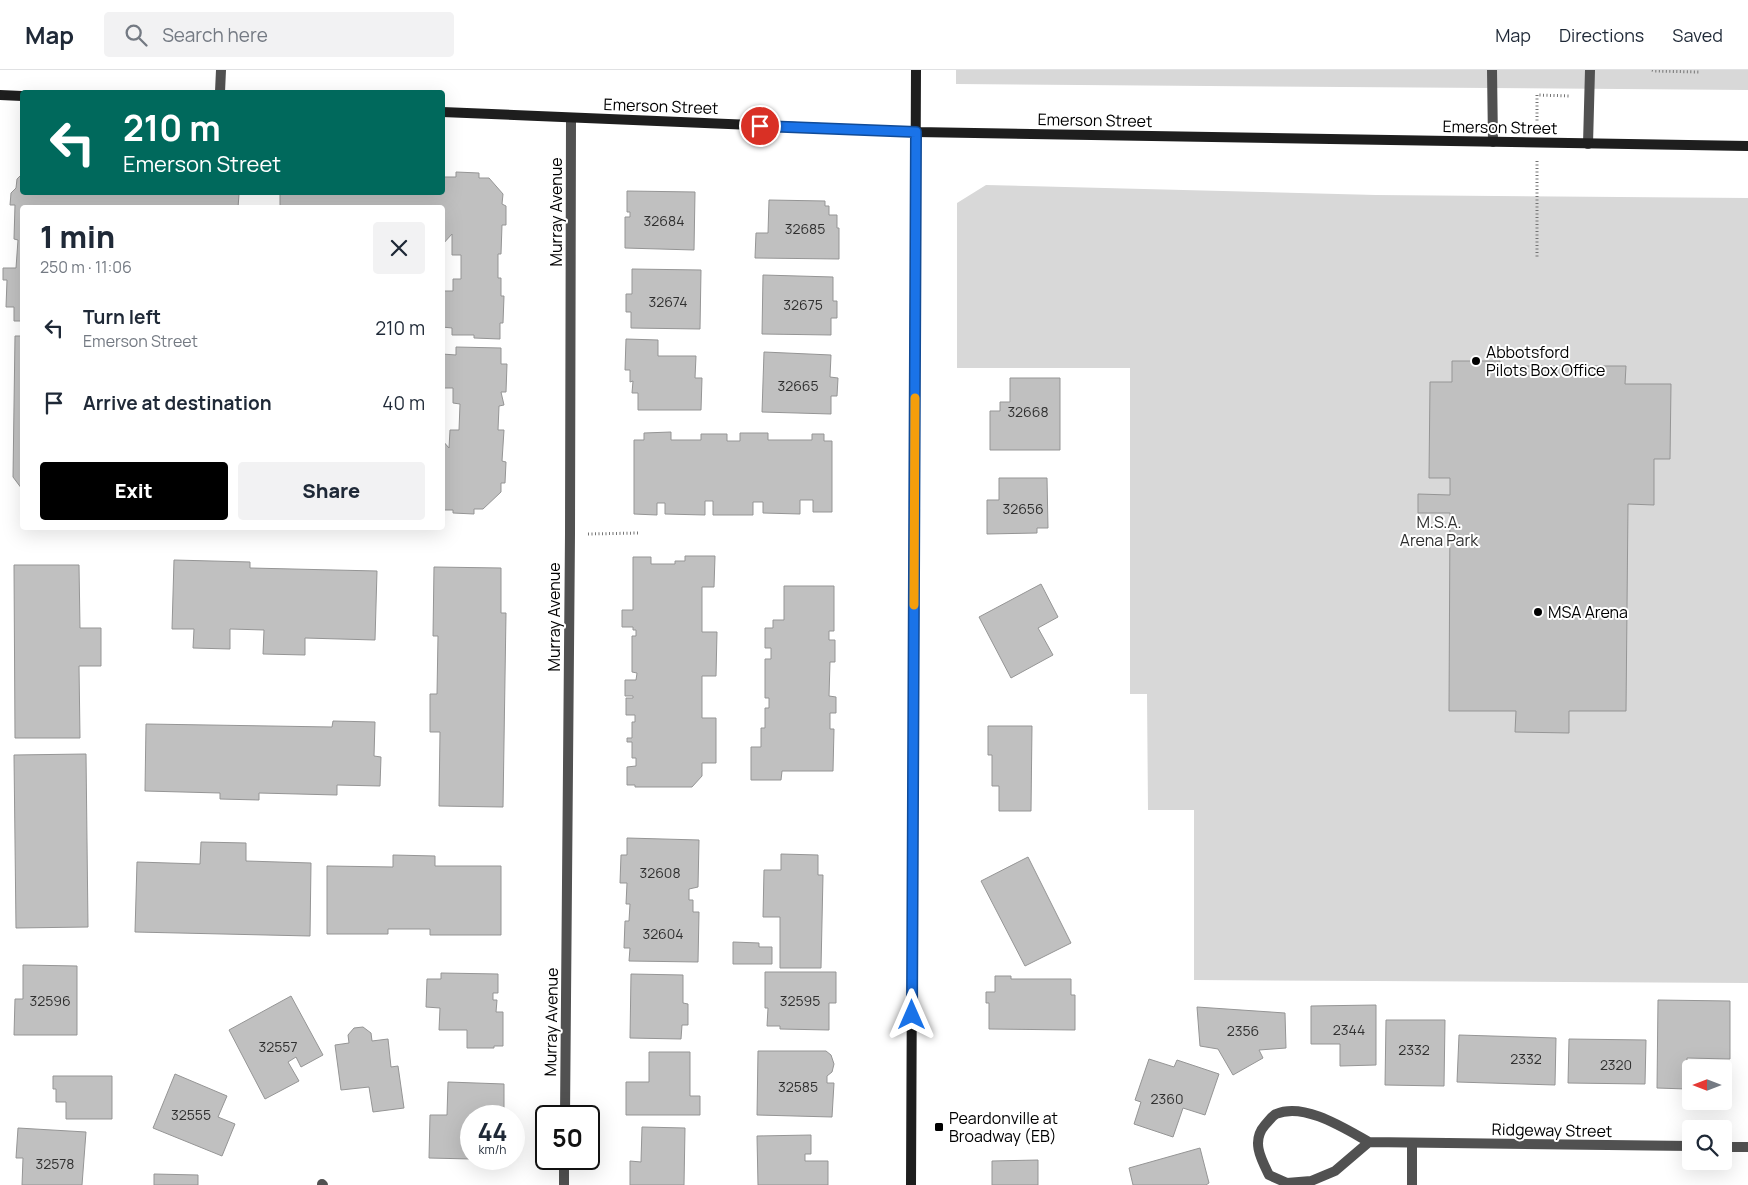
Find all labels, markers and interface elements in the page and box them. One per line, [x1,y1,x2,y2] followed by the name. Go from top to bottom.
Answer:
[104,12,454,57] search box
[25,18,74,51] text: Map
[122,21,150,49] icon: search
[162,22,268,48] text: Search here
[1495,23,1531,47] text: Map
[1559,23,1644,47] text: Directions
[1672,23,1723,47] text: Saved
[603,93,719,119] street label: Emerson Street
[123,104,221,152] text: 210 m
[739,105,781,147] pin
[1037,108,1153,132] street label: Emerson Street
[40,110,105,175] icon: left
[746,112,774,140] icon: arrive
[1442,115,1558,139] street label: Emerson Street
[123,149,281,179] text: Emerson Street
[545,158,567,267] street label: Murray Avenue
[644,211,684,230] house number: 32684
[40,216,115,257] text: 1 min
[785,219,825,238] house number: 32685
[373,222,425,274] button: close
[40,256,132,278] text: 250 m · 11:06
[648,292,688,311] house number: 32674
[783,295,823,314] house number: 32675
[83,304,161,330] text: Turn left
[40,314,68,342] icon: left
[375,315,425,341] text: 210 m
[83,330,198,352] text: Emerson Street
[1486,341,1605,381] place label: Abbotsford Pilots Box Office
[1470,355,1482,367] marker: Abbotsford Pilots Box Office
[777,376,819,395] house number: 32665
[40,389,68,417] icon: arrive
[83,390,272,416] text: Arrive at destination
[382,390,425,416] text: 40 m
[1007,402,1049,421] house number: 32668
[40,462,228,520] button: Exit
[238,462,425,520] button: Share
[1002,499,1044,518] house number: 32656
[1400,511,1479,551] park label: M.S.A. Arena Park
[543,563,565,672] street label: Murray Avenue
[1548,601,1628,623] place label: MSA Arena
[1532,606,1544,618] marker: MSA Arena
[639,863,681,882] house number: 32608
[642,924,684,943] house number: 32604
[539,967,563,1077] street label: Murray Avenue
[885,988,937,1040] position arrow
[29,991,71,1010] house number: 32596
[780,991,820,1010] house number: 32595
[1333,1020,1365,1039] house number: 2344
[1227,1021,1259,1040] house number: 2356
[259,1037,297,1056] house number: 32557
[1398,1040,1430,1059] house number: 2332
[1510,1049,1542,1068] house number: 2332
[1600,1055,1632,1074] house number: 2320
[1682,1060,1732,1110] north arrow
[1682,1060,1732,1170] map controls
[778,1077,818,1096] house number: 32585
[1151,1089,1183,1108] house number: 2360
[171,1105,211,1124] house number: 32555
[535,1105,600,1170] speed limit sign: 50
[949,1107,1058,1147] place label: Peardonville at Broadway (EB)
[477,1114,508,1149] text: 44
[1491,1118,1613,1142] street label: Ridgeway Street
[1682,1120,1732,1170] button: search
[933,1121,945,1133] marker: Peardonville at Broadway (EB)
[479,1141,506,1158] text: km/h
[36,1154,74,1173] house number: 32578

